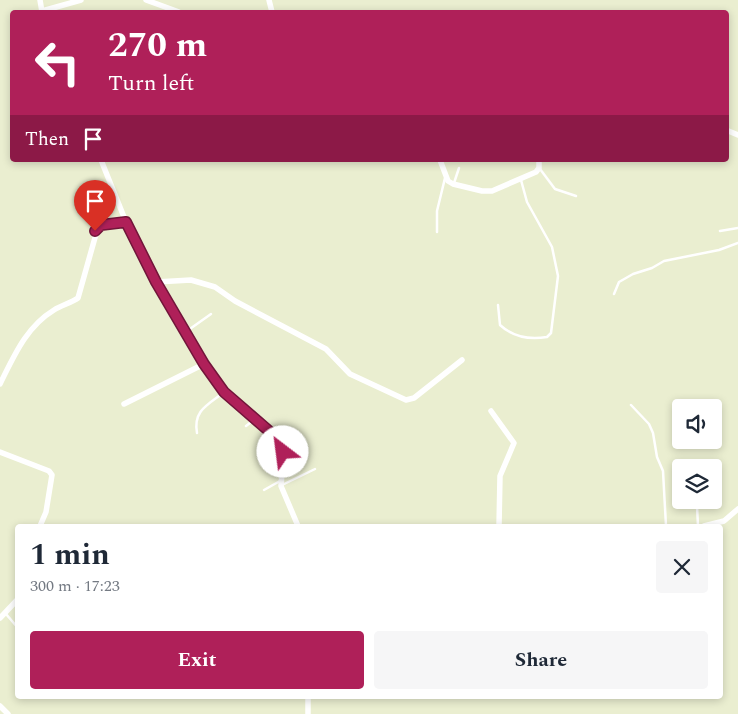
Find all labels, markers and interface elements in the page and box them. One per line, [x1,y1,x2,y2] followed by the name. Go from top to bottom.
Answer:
[108,19,207,72] text: 270 m
[25,30,90,95] icon: left
[108,67,194,100] text: Turn left
[25,125,69,154] text: Then
[79,125,107,153] icon: arrive
[74,180,116,231] pin
[81,187,109,215] icon: arrive
[672,399,722,509] map controls
[672,399,722,449] button: sound
[256,425,308,477] position arrow
[672,459,722,509] button: layers
[30,532,110,578] text: 1 min
[656,541,708,593] button: close
[30,574,120,598] text: 300 m · 17:23
[30,631,364,689] button: Exit
[374,631,708,689] button: Share

